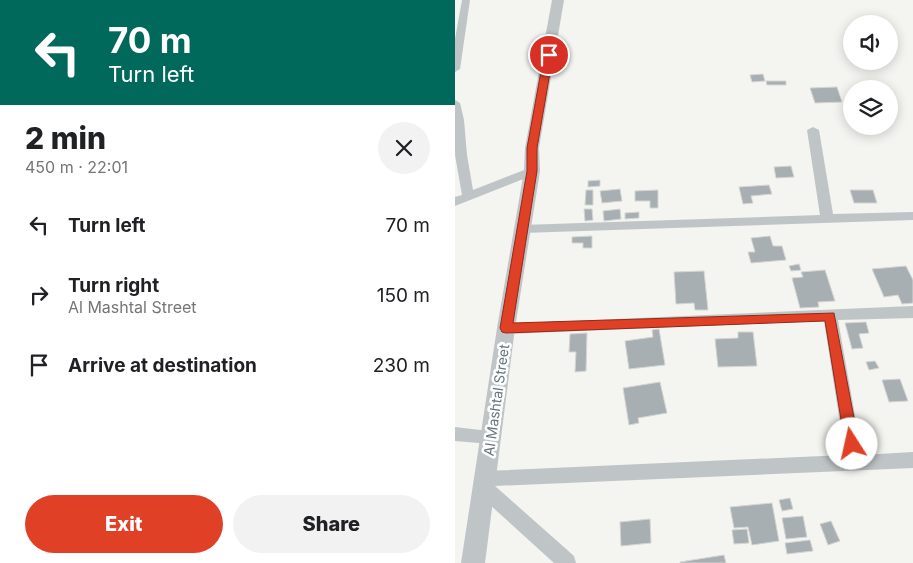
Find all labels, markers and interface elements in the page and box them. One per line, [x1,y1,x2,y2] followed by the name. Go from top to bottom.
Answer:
[843,15,898,135] map controls
[843,15,898,70] button: sound
[108,19,192,61] text: 70 m
[25,20,90,85] icon: left
[528,34,570,76] pin
[535,41,563,69] icon: arrive
[108,61,194,87] text: Turn left
[843,80,898,135] button: layers
[25,120,106,156] text: 2 min
[378,122,430,174] button: close
[25,157,128,177] text: 450 m · 22:01
[25,211,53,239] icon: left
[68,214,146,237] text: Turn left
[386,214,430,237] text: 70 m
[68,274,159,297] text: Turn right
[25,281,53,309] icon: right
[377,284,430,307] text: 150 m
[68,297,197,317] text: Al Mashtal Street
[480,343,512,457] street label: Al Mashtal Street
[25,351,53,379] icon: arrive
[68,354,257,377] text: Arrive at destination
[373,354,430,377] text: 230 m
[825,417,877,469] position arrow
[25,495,223,553] button: Exit
[233,495,430,553] button: Share

